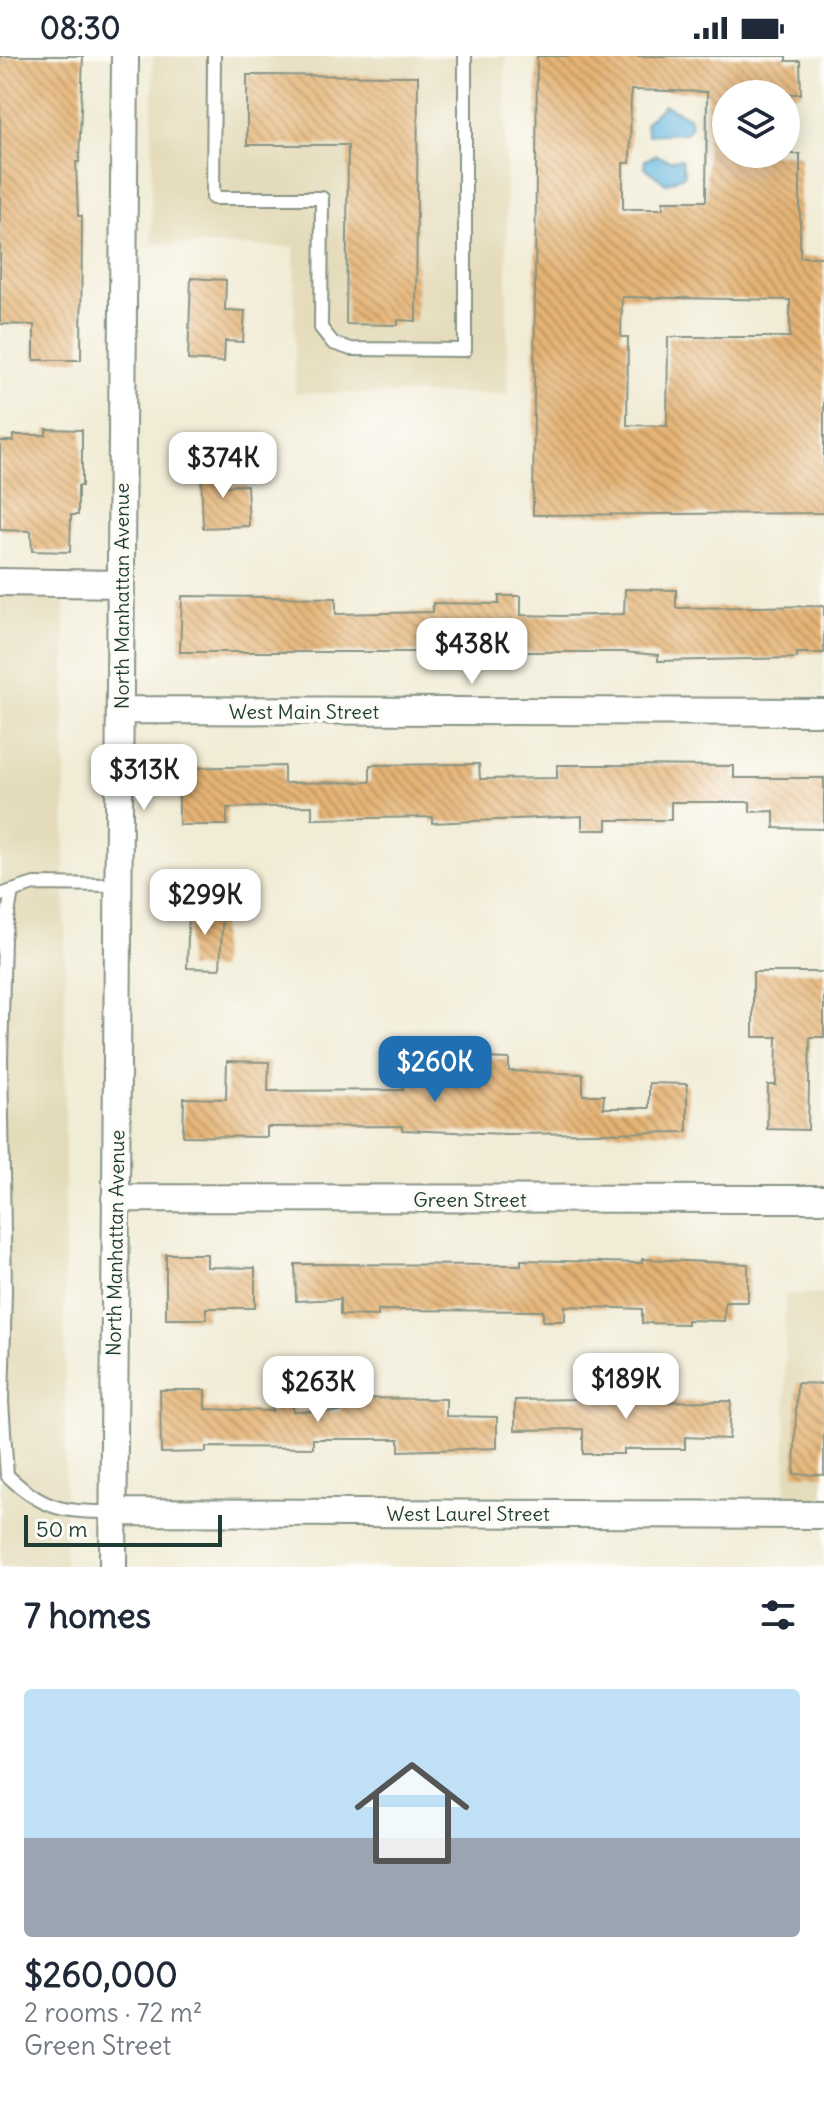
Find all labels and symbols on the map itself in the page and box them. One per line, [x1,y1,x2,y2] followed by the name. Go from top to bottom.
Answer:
[167,432,279,500] pin: $374K
[109,483,134,709] street label: North Manhattan Avenue
[416,618,528,686] pin: $438K
[229,699,380,724] street label: West Main Street
[88,744,200,812] pin: $313K
[149,869,261,937] pin: $299K
[379,1036,491,1104] pin: $260K
[101,1130,129,1356] street label: North Manhattan Avenue
[413,1187,527,1212] street label: Green Street
[570,1353,682,1421] pin: $189K
[262,1356,374,1424] pin: $263K
[386,1501,550,1526] street label: West Laurel Street
[24,1511,222,1547] scale bar

